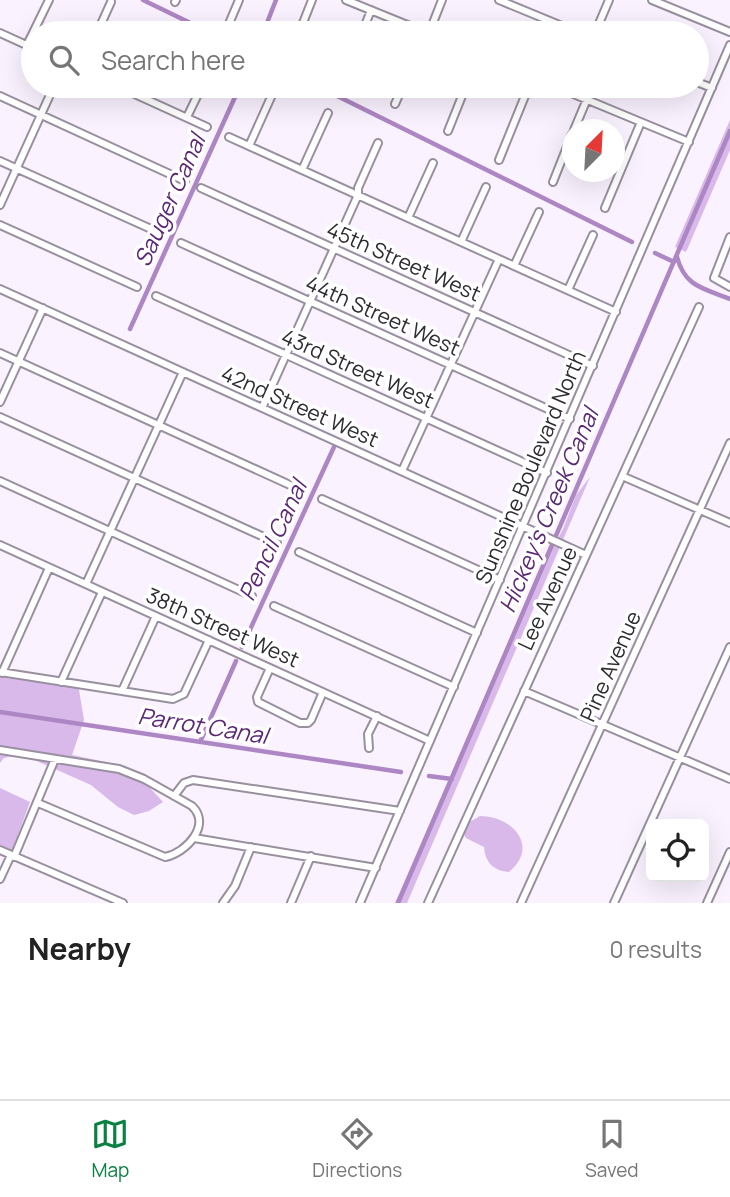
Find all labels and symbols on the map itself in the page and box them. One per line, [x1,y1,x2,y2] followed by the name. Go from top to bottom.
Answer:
[562,119,625,182] north arrow
[126,126,213,271] water label: Sauger Canal
[323,215,485,307] street label: 45th Street West
[301,268,465,362] street label: 44th Street West
[277,322,439,414] street label: 43rd Street West
[468,346,592,588] street label: Sunshine Boulevard North
[217,359,383,453] street label: 42nd Street West
[491,401,606,617] water label: Hickey's Creek Canal
[230,472,315,605] water label: Pencil Canal
[511,542,583,654] street label: Lee Avenue
[142,581,304,673] street label: 38th Street West
[573,606,647,726] street label: Pine Avenue
[136,699,273,751] water label: Parrot Canal

